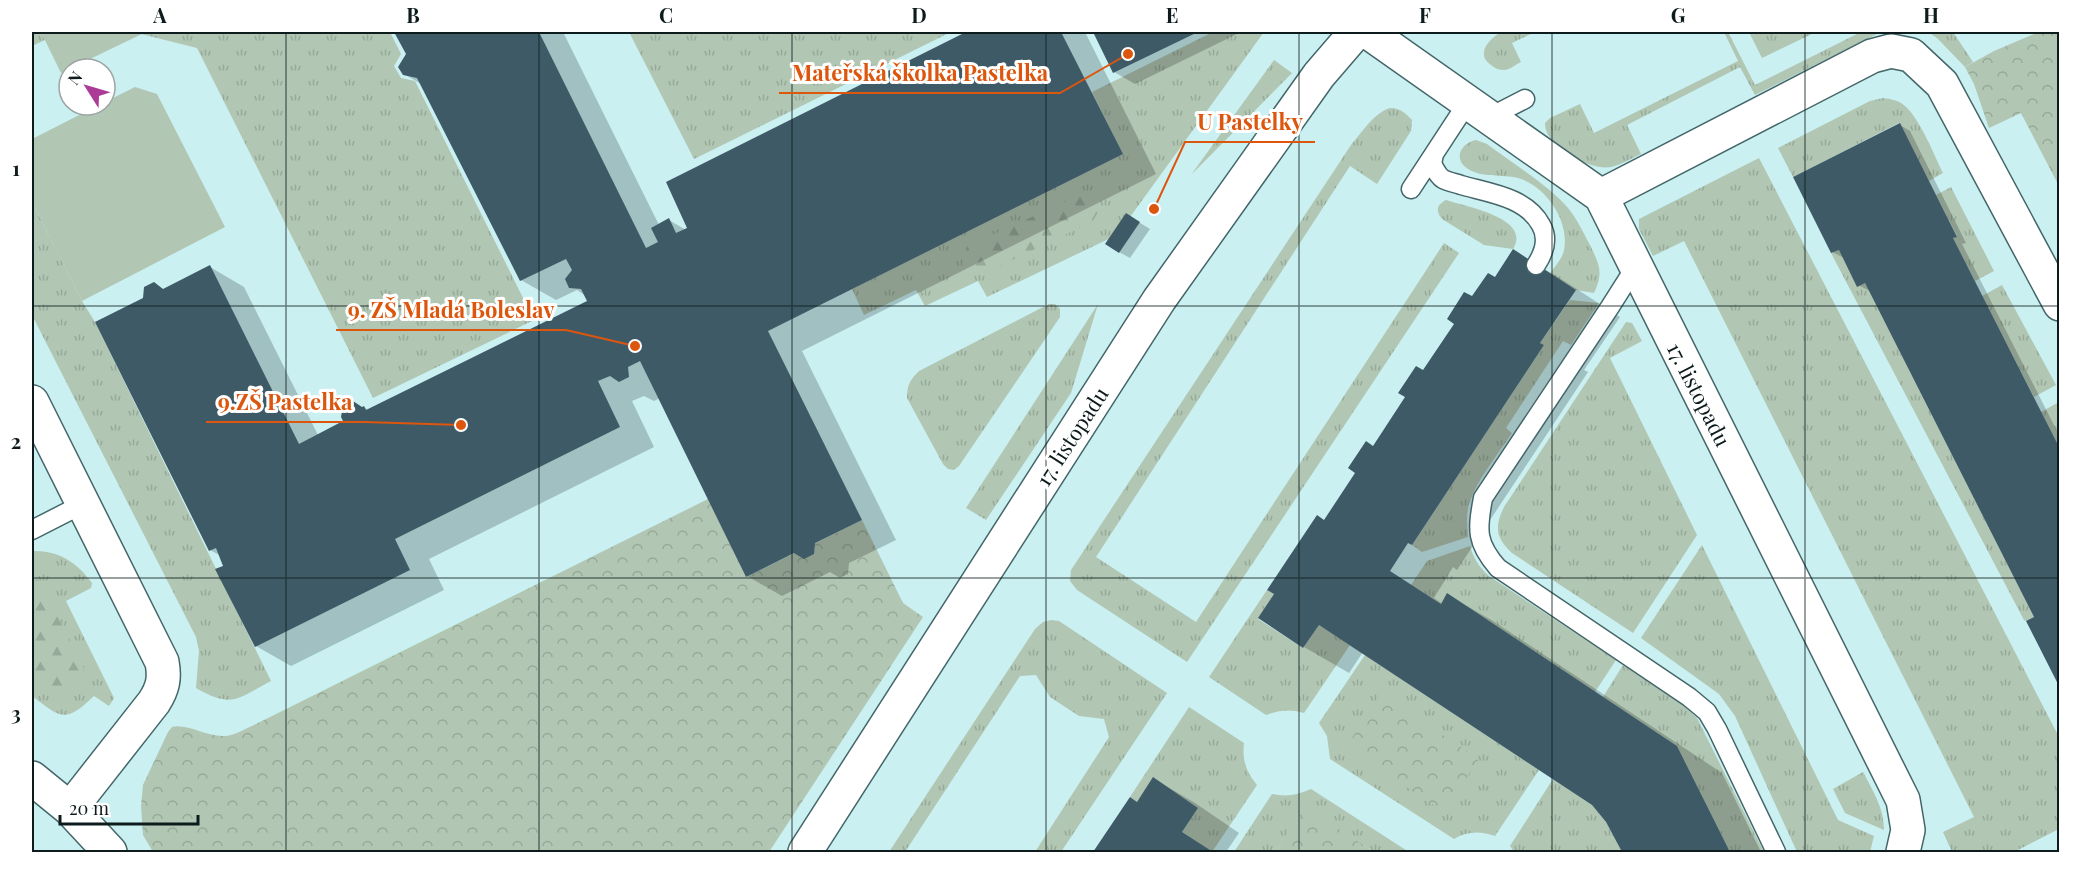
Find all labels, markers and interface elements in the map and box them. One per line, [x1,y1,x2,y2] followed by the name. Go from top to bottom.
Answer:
[152,1,167,28] text: A
[406,1,420,28] text: B
[659,1,673,28] text: C
[911,1,927,28] text: D
[1166,1,1178,28] text: E
[1419,1,1431,28] text: F
[1671,1,1686,28] text: G
[1923,1,1939,28] text: H
[779,53,1060,93] callout: Mateřská školka Pastelka
[57,57,117,117] north arrow
[792,57,1049,87] text: Mateřská školka Pastelka
[63,66,87,89] text: N
[1185,102,1315,142] callout: U Pastelky
[1197,106,1303,136] text: U Pastelky
[12,154,20,181] text: 1
[336,290,566,330] callout: 9. ZŠ Mladá Boleslav
[348,294,555,324] text: 9. ZŠ Mladá Boleslav
[1662,337,1738,451] street label: 17. listopadu
[1028,381,1114,491] street label: 17. listopadu
[206,382,364,422] callout: 9.ZŠ Pastelka
[218,386,353,416] text: 9.ZŠ Pastelka
[11,427,21,454] text: 2
[11,699,21,726] text: 3
[60,788,198,826] scale bar
[69,796,109,820] text: 20 m

